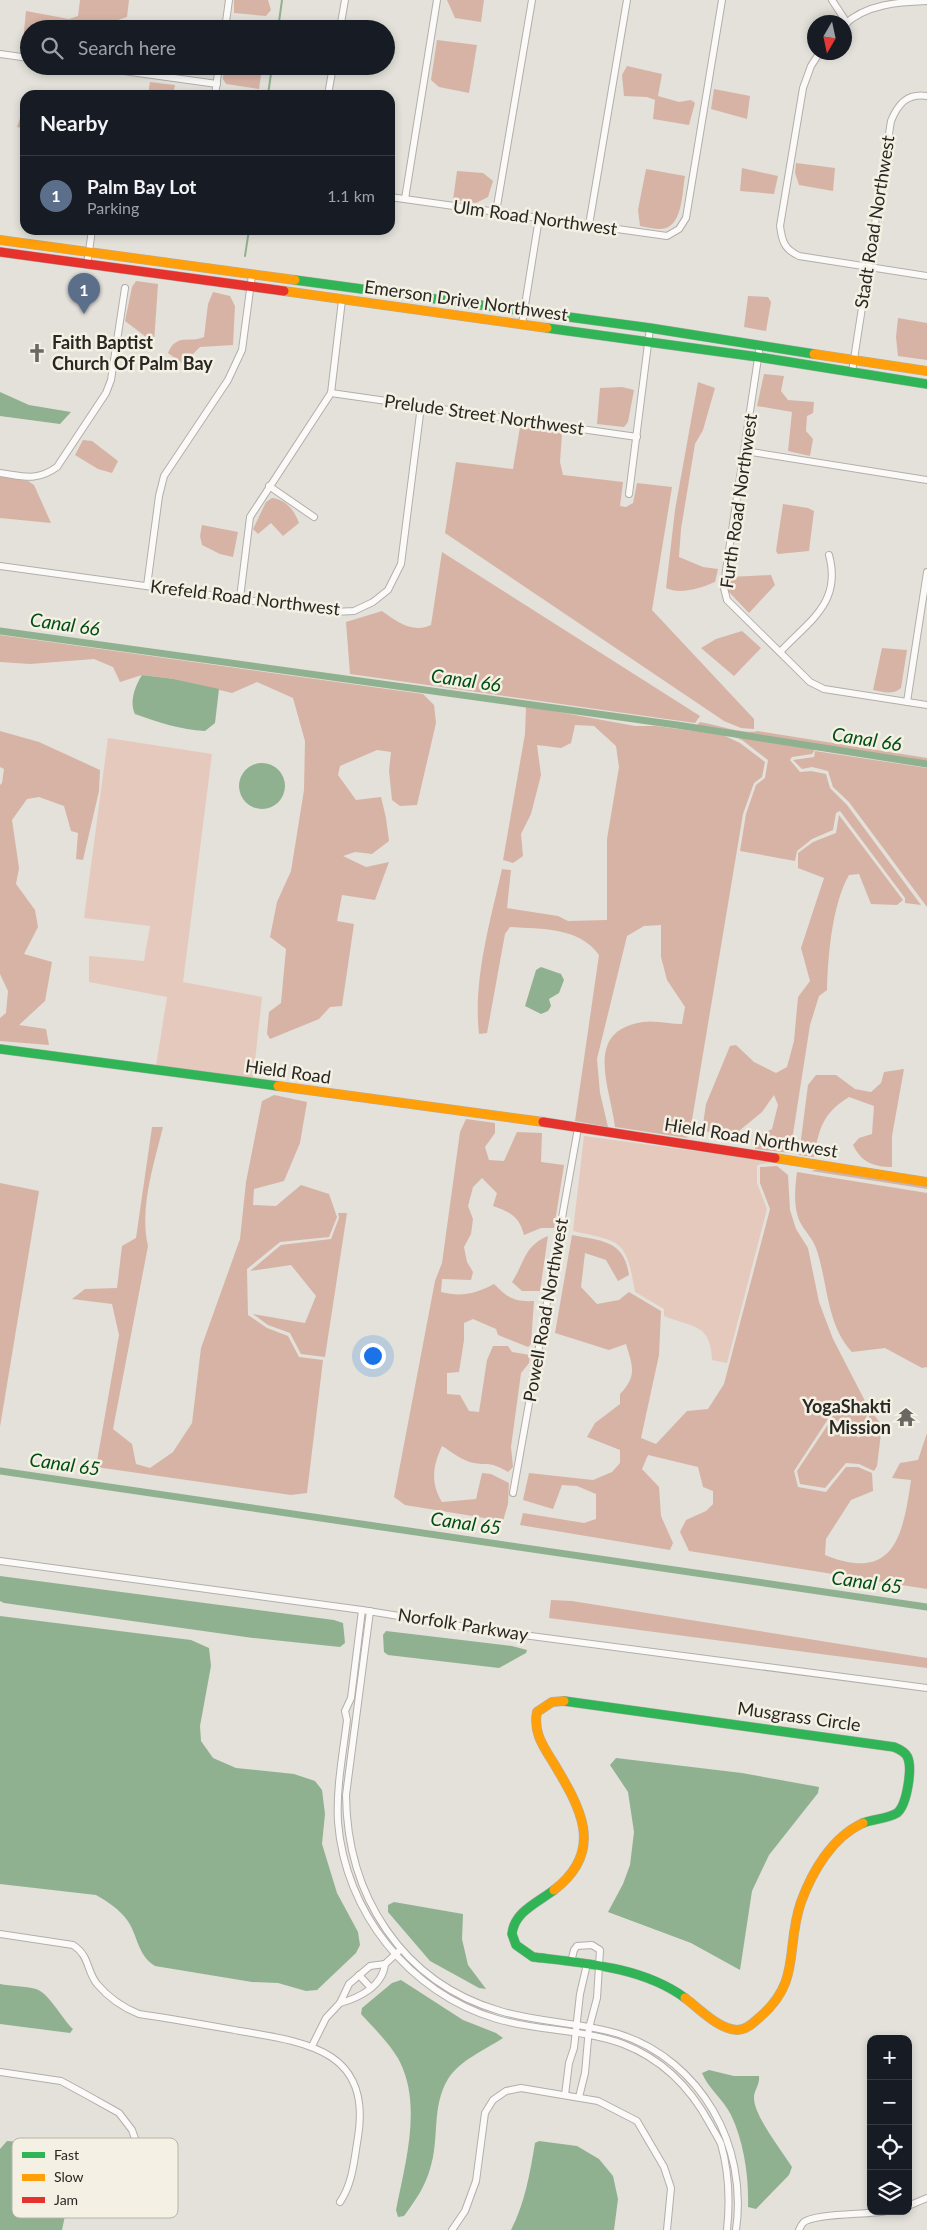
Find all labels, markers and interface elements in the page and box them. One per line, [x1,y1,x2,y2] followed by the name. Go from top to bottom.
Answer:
[807,15,852,60] north arrow
[20,20,395,75] search box
[38,34,66,62] icon: search
[78,36,176,59] text: Search here
[40,110,108,135] text: Nearby
[849,133,899,310] street label: Stadt Road Northwest
[87,175,196,198] text: Palm Bay Lot
[51,186,61,205] text: 1
[327,186,375,205] text: 1.1 km
[452,195,619,240] street label: Ulm Road Northwest
[87,198,139,217] text: Parking
[68,273,100,314] pin: 1
[363,275,570,325] street label: Emerson Drive Northwest
[52,331,213,374] place label: Faith Baptist Church Of Palm Bay
[26,342,48,364] church icon: Faith Baptist Church Of Palm Bay
[383,389,586,439] street label: Prelude Street Northwest
[715,412,761,590] street label: Furth Road Northwest
[149,574,342,620] street label: Krefeld Road Northwest
[29,607,101,640] water label: Canal 66
[430,663,502,696] water label: Canal 66
[831,722,904,755] water label: Canal 66
[244,1054,332,1088] street label: Hield Road
[663,1112,840,1162] street label: Hield Road Northwest
[518,1216,572,1403] street label: Powell Road Northwest
[360,1343,386,1369] your location
[801,1395,891,1438] place label: YogaShakti Mission
[895,1406,917,1428] temple icon: YogaShakti Mission
[28,1447,102,1480] water label: Canal 65
[429,1506,503,1539] water label: Canal 65
[830,1565,904,1598] water label: Canal 65
[396,1603,531,1645] street label: Norfolk Parkway
[736,1696,862,1736] street label: Musgrass Circle
[867,2035,912,2215] map controls
[867,2035,912,2080] button: +
[867,2080,912,2125] button: −
[867,2125,912,2170] button: locate
[12,2138,178,2218] legend
[54,2146,79,2163] text: Fast
[54,2168,84,2185] text: Slow
[867,2170,912,2215] button: layers
[54,2191,78,2208] text: Jam

